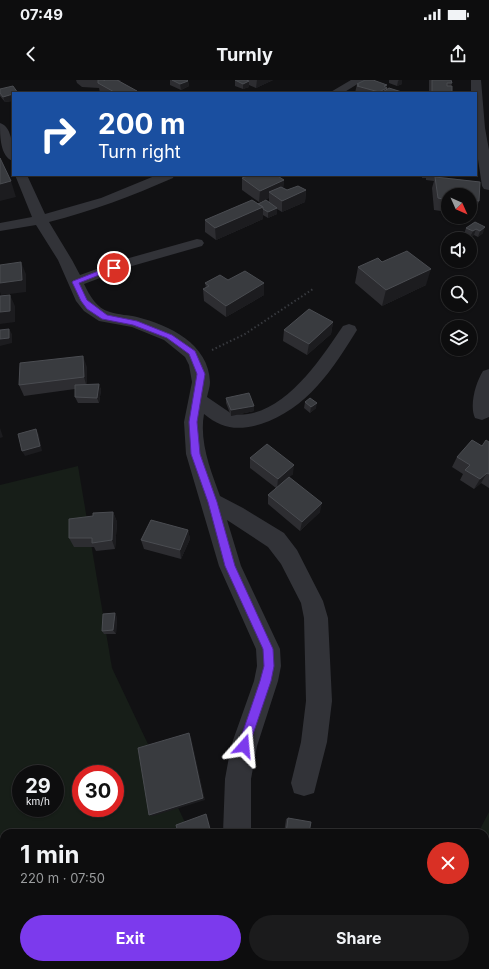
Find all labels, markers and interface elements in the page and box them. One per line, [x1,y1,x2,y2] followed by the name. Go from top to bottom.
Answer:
[20,5,63,24] text: 07:49
[20,43,42,65] icon: back
[447,43,469,65] icon: share
[216,44,273,65] text: Turnly
[98,107,186,141] text: 200 m
[32,108,84,160] icon: right
[98,141,181,162] text: Turn right
[441,188,477,224] north arrow
[441,188,477,356] map controls
[441,232,477,268] button: sound
[97,251,131,285] pin
[103,257,125,279] icon: arrive
[441,276,477,312] button: search
[441,320,477,356] button: layers
[223,725,265,767] position arrow
[72,765,124,817] speed limit sign: 30
[25,774,51,798] text: 29
[26,795,50,807] text: km/h
[20,840,79,869] text: 1 min
[427,842,469,884] button: close
[20,870,105,886] text: 220 m · 07:50
[20,915,241,961] button: Exit
[249,915,469,961] button: Share

